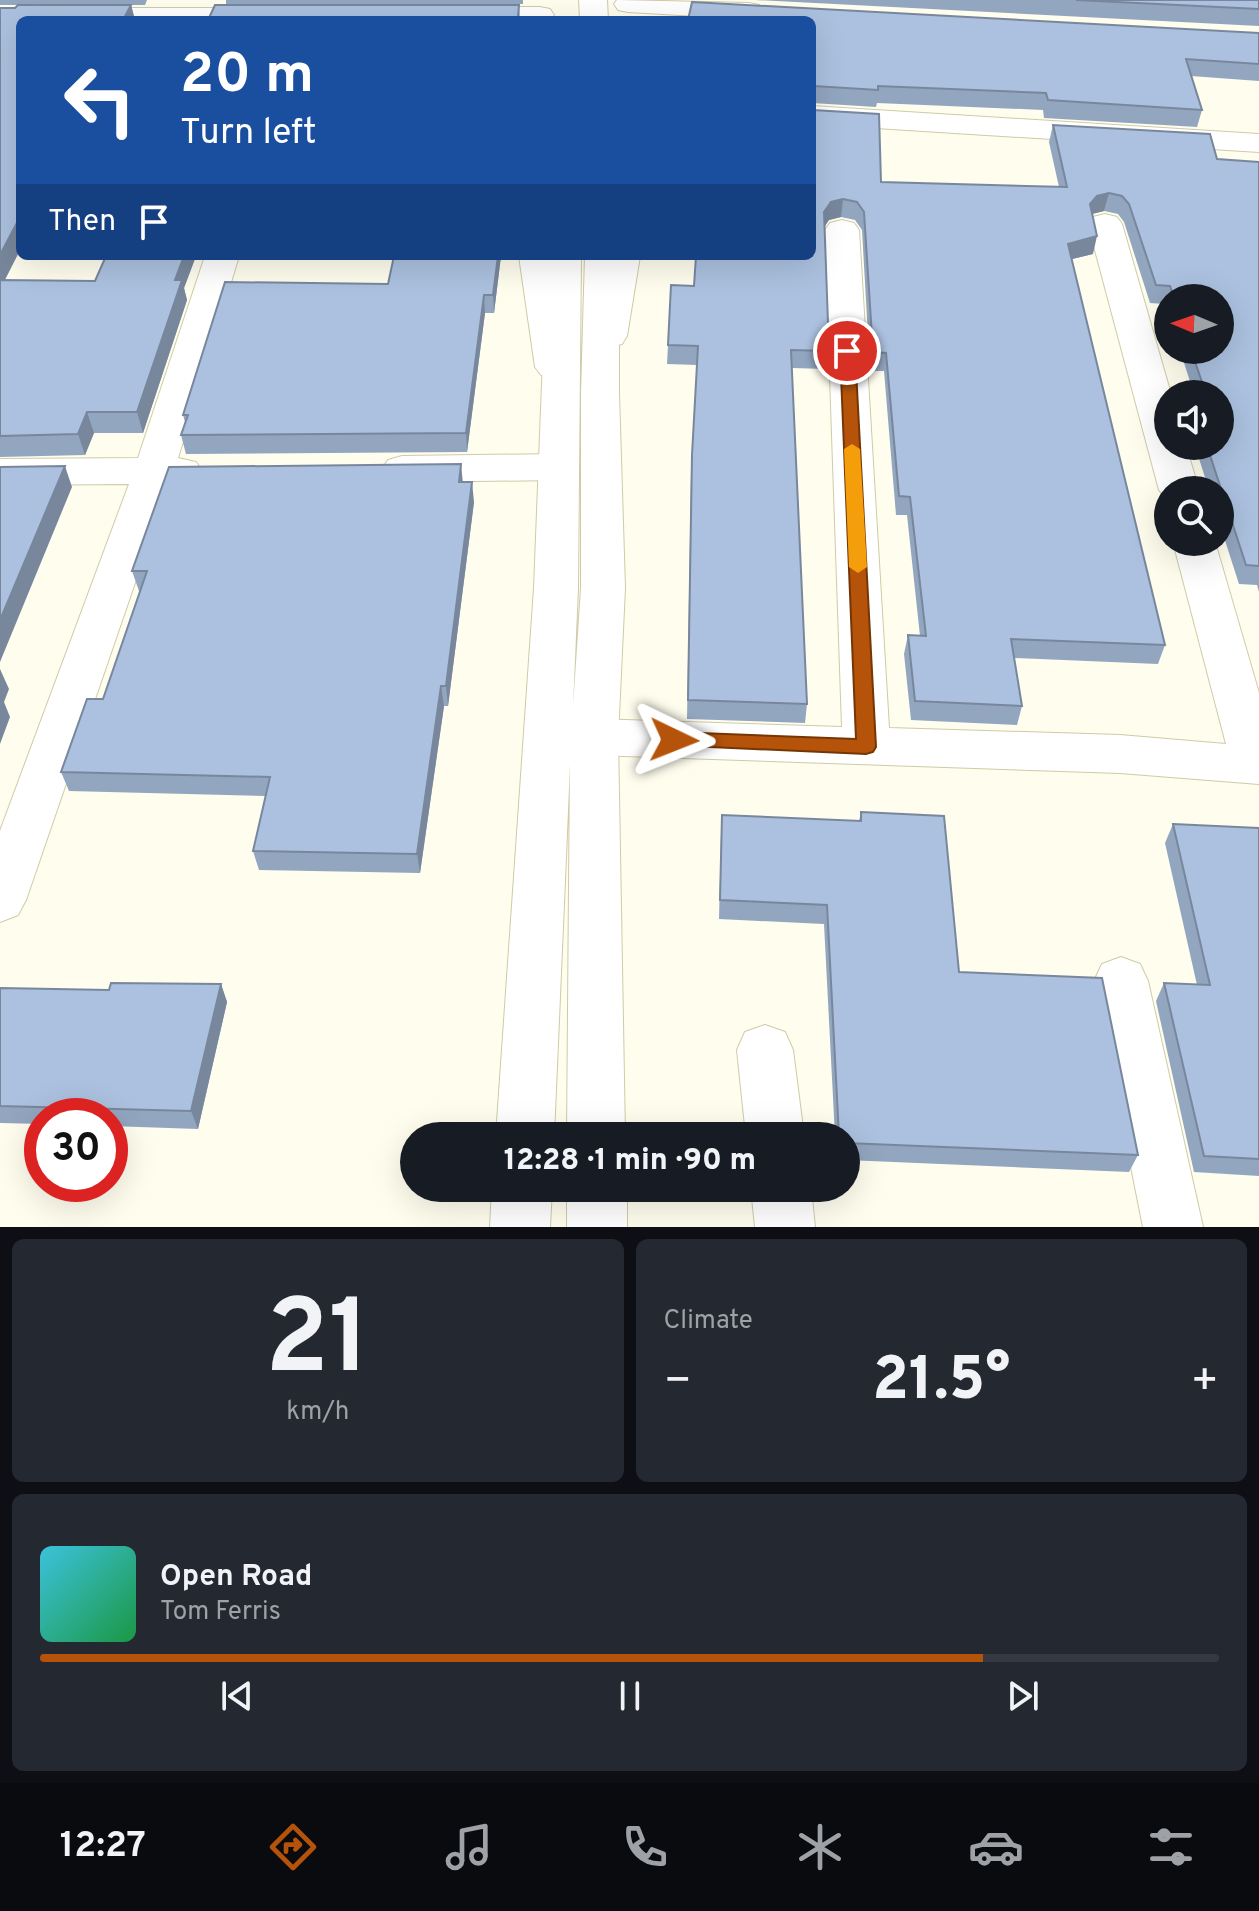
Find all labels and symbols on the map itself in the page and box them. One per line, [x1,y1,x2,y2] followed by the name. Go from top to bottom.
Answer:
[1154,284,1234,364] north arrow
[813,317,881,385] pin
[632,698,716,782] position arrow
[24,1098,128,1202] speed limit sign: 30

